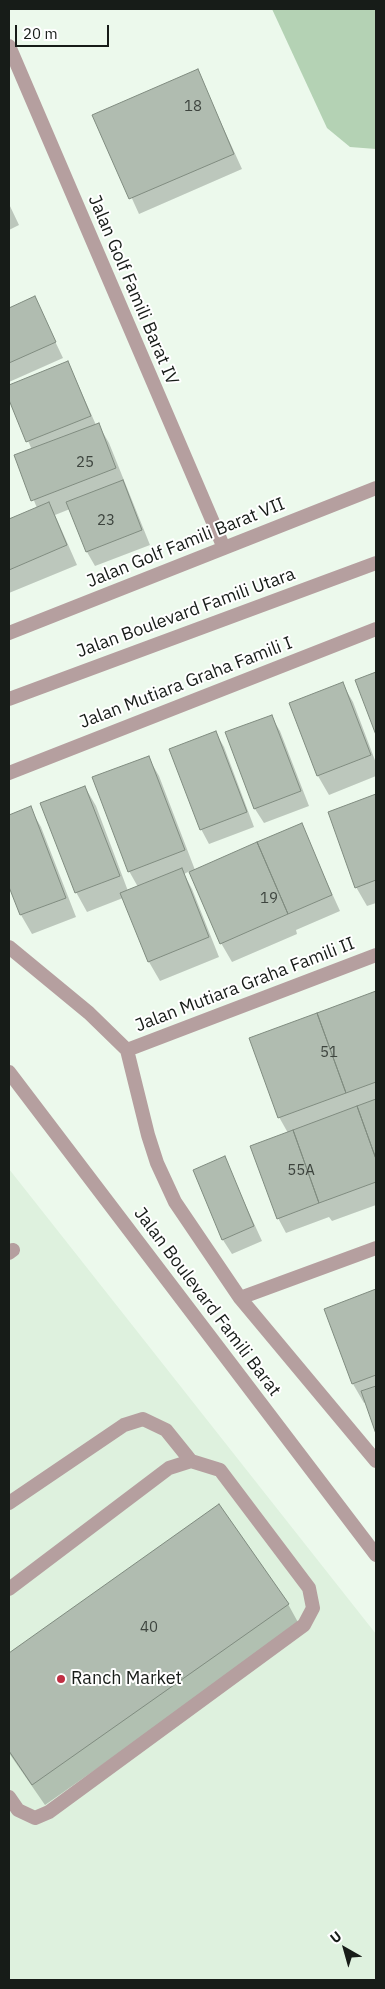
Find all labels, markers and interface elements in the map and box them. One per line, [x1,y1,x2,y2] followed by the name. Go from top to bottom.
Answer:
[18,15,111,47] scale bar
[23,24,58,43] text: 20 m
[184,98,202,116] house number: 18
[83,192,183,388] street label: Jalan Golf Famili Barat IV
[76,454,94,472] house number: 25
[84,493,288,593] street label: Jalan Golf Famili Barat VII
[97,512,115,530] house number: 23
[74,563,298,663] street label: Jalan Boulevard Famili Utara
[77,632,295,734] street label: Jalan Mutiara Graha Famili I
[260,890,278,908] house number: 19
[132,933,358,1037] street label: Jalan Mutiara Graha Famili II
[320,1044,338,1062] house number: 51
[287,1162,315,1180] house number: 55A
[129,1203,285,1401] street label: Jalan Boulevard Famili Barat
[140,1619,158,1637] house number: 40
[71,1668,182,1690] place label: Ranch Market
[55,1673,67,1685] marker: Ranch Market
[320,1924,370,1974] north arrow
[326,1927,345,1947] text: U

